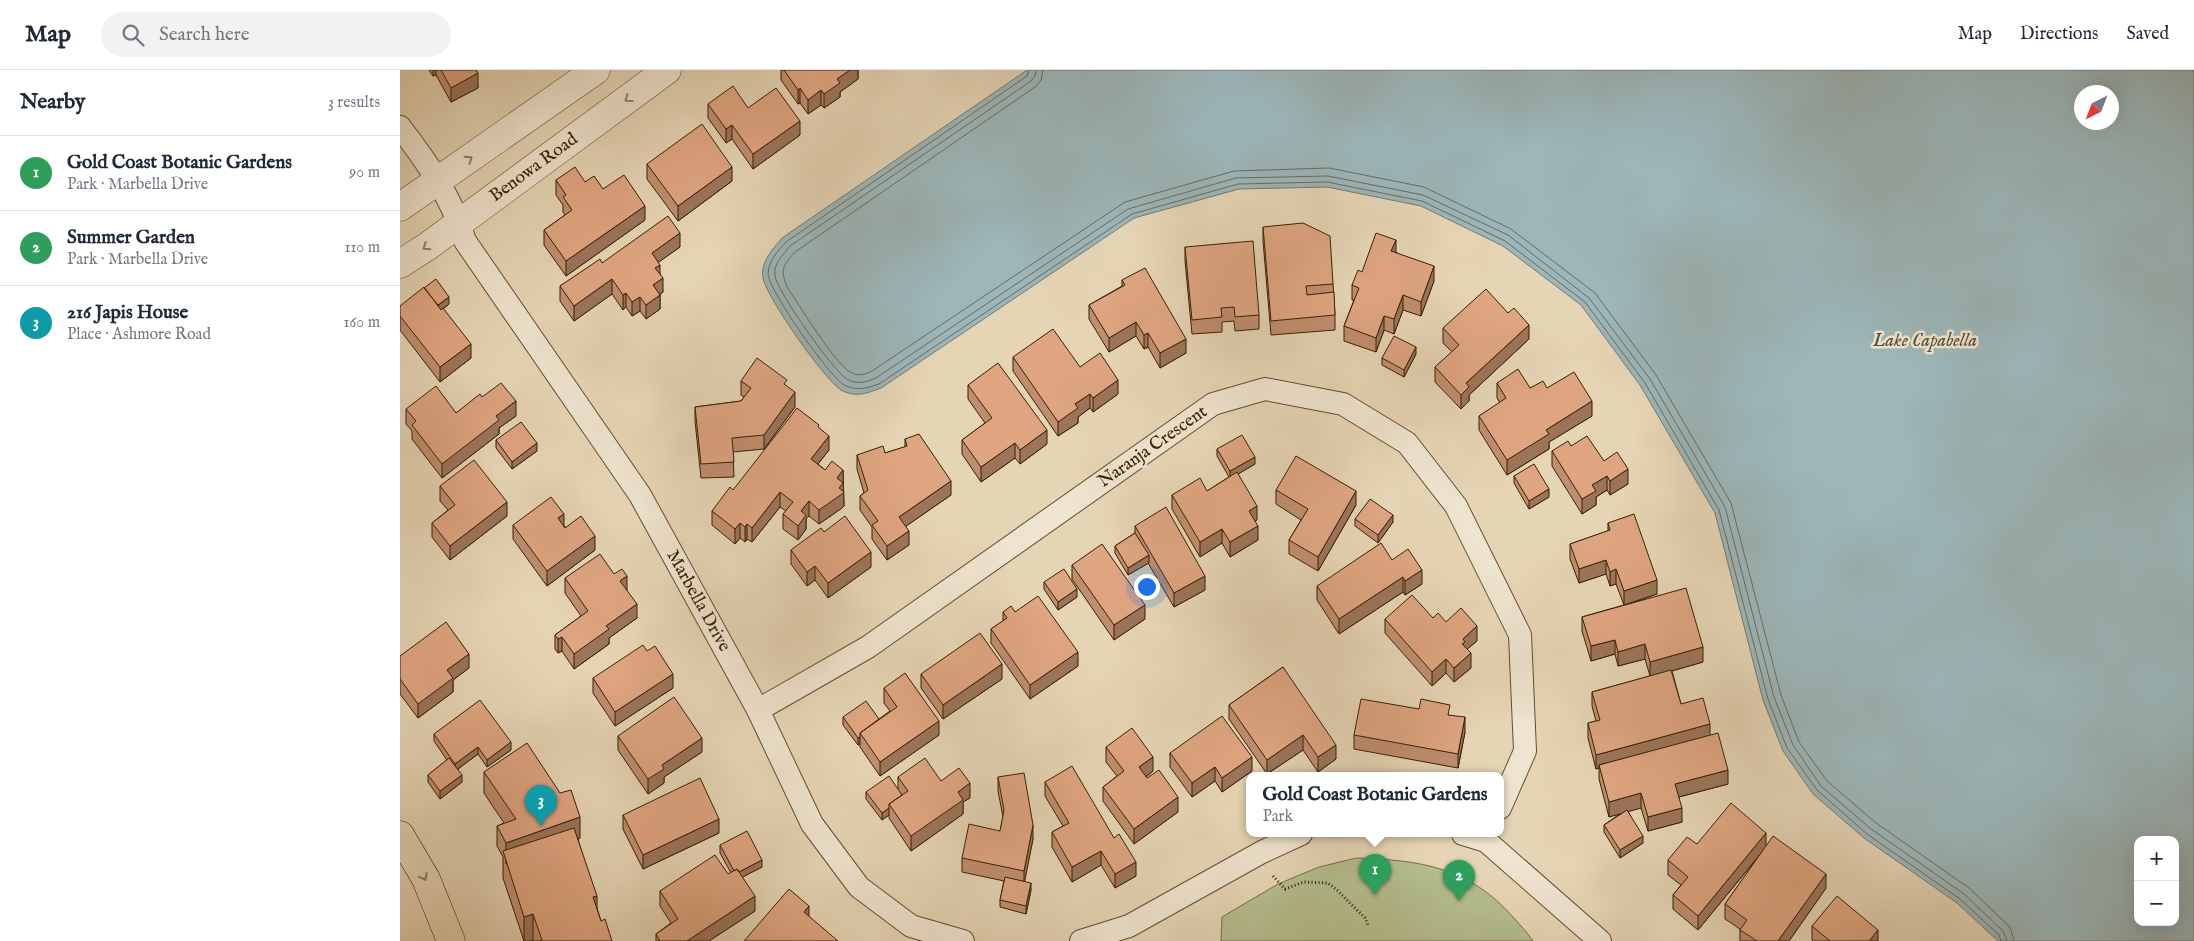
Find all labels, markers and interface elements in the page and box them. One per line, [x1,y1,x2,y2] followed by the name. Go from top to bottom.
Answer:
[101,12,451,57] search box
[25,19,71,50] text: Map
[119,21,147,49] icon: search
[159,23,250,47] text: Search here
[1958,23,1992,46] text: Map
[2020,23,2098,46] text: Directions
[2126,23,2169,46] text: Saved
[2074,85,2119,130] north arrow
[20,89,85,116] text: Nearby
[328,93,380,113] text: 3 results
[624,93,634,102] one-way arrow
[485,128,583,208] street label: Benowa Road
[67,151,292,175] text: Gold Coast Botanic Gardens
[463,156,473,165] one-way arrow
[33,163,39,183] text: 1
[349,163,380,183] text: 90 m
[67,175,208,195] text: Park · Marbella Drive
[67,226,195,250] text: Summer Garden
[32,238,40,258] text: 2
[344,238,380,258] text: 110 m
[422,241,432,250] one-way arrow
[67,250,208,270] text: Park · Marbella Drive
[67,301,188,325] text: 216 Japis House
[33,313,39,333] text: 3
[344,313,380,333] text: 160 m
[67,325,211,345] text: Place · Ashmore Road
[1872,329,1977,353] water label: Lake Capabella
[1094,401,1212,493] street label: Naranja Crescent
[661,546,735,656] street label: Marbella Drive
[1134,574,1160,600] your location
[1246,772,1504,837] popup
[1263,783,1488,807] text: Gold Coast Botanic Gardens
[525,785,557,826] pin: 3
[1263,807,1293,827] text: Park
[2134,836,2179,926] map controls
[2134,836,2179,881] button: +
[1359,854,1391,895] pin: 1
[1443,860,1475,901] pin: 2
[418,872,428,881] one-way arrow
[2134,881,2179,926] button: −

